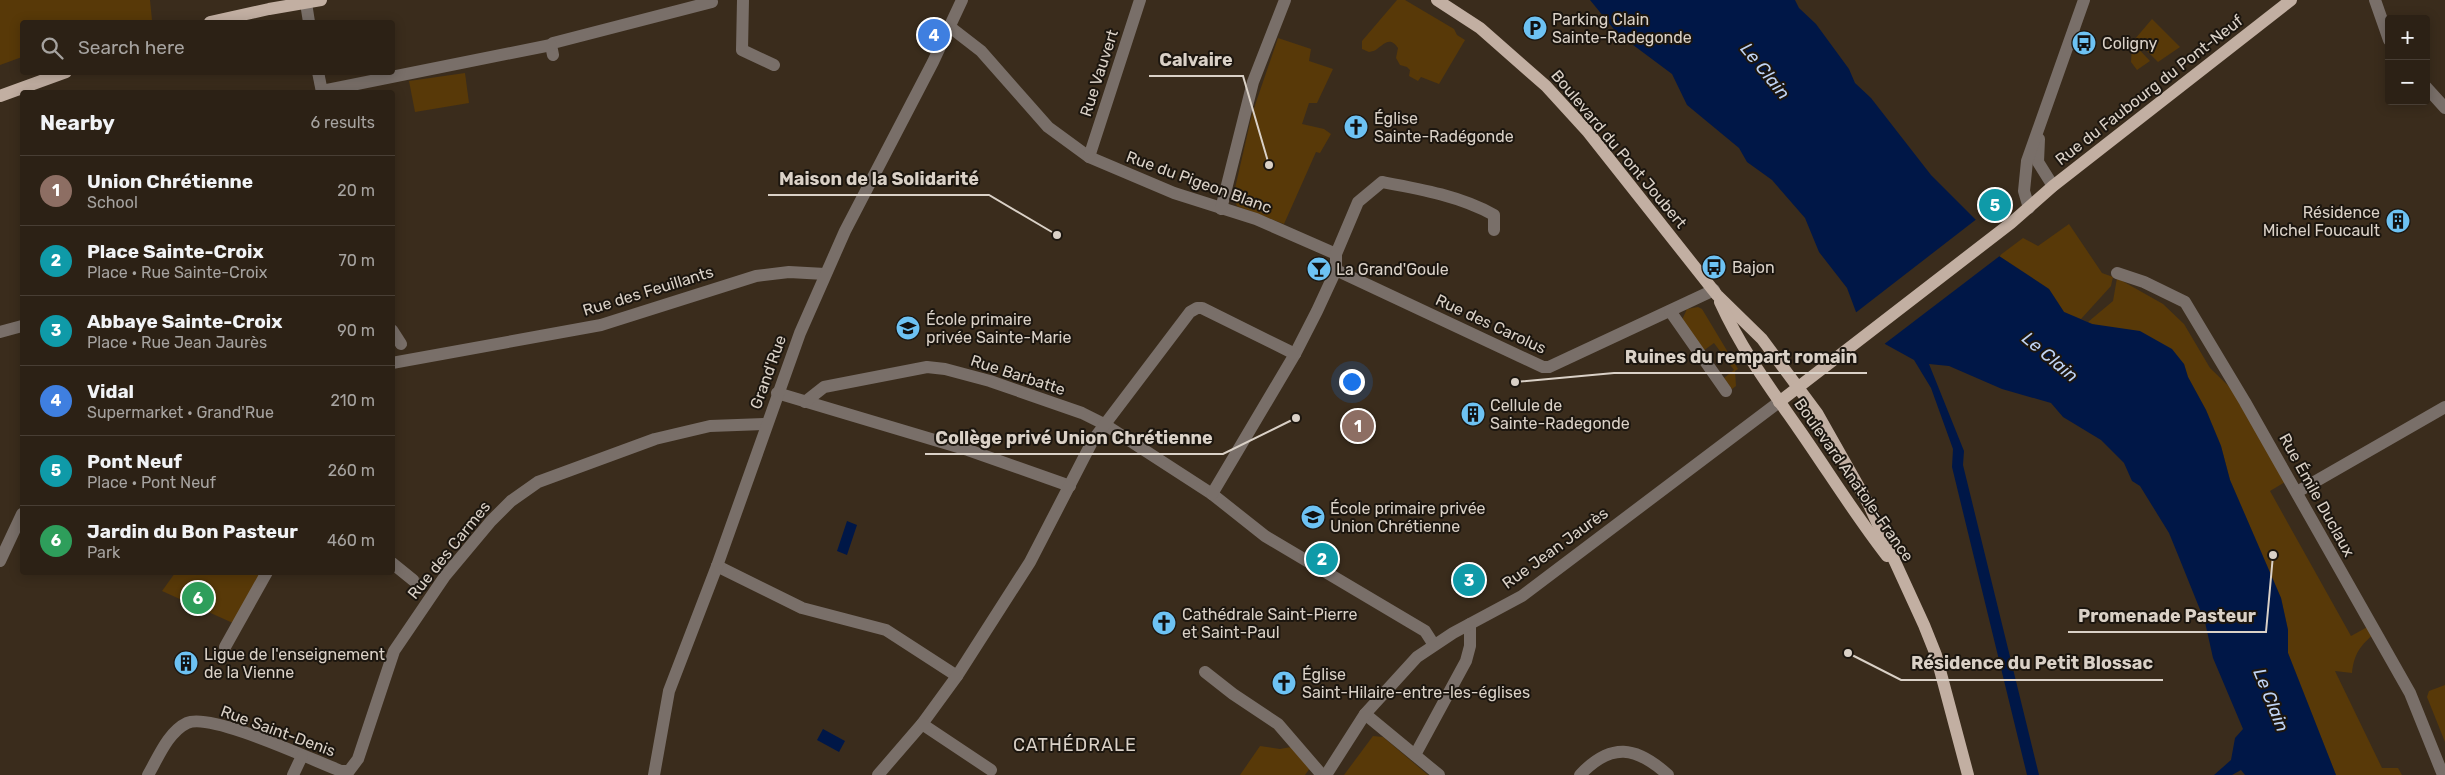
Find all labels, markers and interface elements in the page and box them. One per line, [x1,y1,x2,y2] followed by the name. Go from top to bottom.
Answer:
[1552,10,1692,47] place label: Parking Clain Sainte-Radegonde
[2051,10,2247,169] street label: Rue du Faubourg du Pont-Neuf
[1522,15,1548,41] parking icon: Parking Clain Sainte-Radegonde
[2385,15,2430,105] map controls
[2385,15,2430,60] button: +
[918,16,950,54] pin: 4
[20,20,395,75] search box
[1076,27,1122,119] street label: Rue Vauvert
[2071,30,2097,56] bus stop icon: Coligny
[38,34,66,62] icon: search
[2102,34,2158,53] place label: Coligny
[78,36,185,59] text: Search here
[1736,38,1794,104] water label: Le Clain
[1149,43,1243,76] callout: Calvaire
[1159,49,1233,71] text: Calvaire
[2385,60,2430,105] button: −
[1547,66,1691,232] street label: Boulevard du Pont Joubert
[1374,109,1514,146] place label: Église Sainte-Radégonde
[40,110,115,135] text: Nearby
[310,113,375,132] text: 6 results
[1343,114,1369,140] church icon: Église Sainte-Radégonde
[1124,147,1275,217] street label: Rue du Pigeon Blanc
[768,162,989,195] callout: Maison de la Solidarité
[779,168,979,190] text: Maison de la Solidarité
[87,170,253,193] text: Union Chrétienne
[52,181,60,200] text: 1
[337,181,375,200] text: 20 m
[1979,186,2011,224] pin: 5
[87,193,138,212] text: School
[2263,203,2380,240] place label: Résidence Michel Foucault
[2385,208,2411,234] building icon: Résidence Michel Foucault
[87,240,264,263] text: Place Sainte-Croix
[51,251,61,270] text: 2
[338,251,375,270] text: 70 m
[1701,254,1727,280] bus stop icon: Bajon
[1306,256,1332,282] bar icon: La Grand'Goule
[1732,258,1775,277] place label: Bajon
[1336,260,1449,279] place label: La Grand'Goule
[580,262,716,320] street label: Rue des Feuillants
[87,263,267,282] text: Place · Rue Sainte-Croix
[1433,290,1549,358] street label: Rue des Carolus
[87,310,282,333] text: Abbaye Sainte-Croix
[926,310,1071,347] place label: École primaire privée Sainte-Marie
[895,315,921,341] school or university icon: École primaire privée Sainte-Marie
[51,321,61,340] text: 3
[337,321,375,340] text: 90 m
[2017,327,2083,387] water label: Le Clain
[746,332,790,412] street label: Grand'Rue
[87,333,267,352] text: Place · Rue Jean Jaurès
[1614,340,1867,373] callout: Ruines du rempart romain
[1625,346,1857,368] text: Ruines du rempart romain
[968,351,1068,399] street label: Rue Barbatte
[1339,369,1365,395] your location
[87,380,134,403] text: Vidal
[51,391,61,410] text: 4
[330,391,375,410] text: 210 m
[1790,395,1918,565] street label: Boulevard Anatole-France
[1490,396,1630,433] place label: Cellule de Sainte-Radegonde
[1460,401,1486,427] building icon: Cellule de Sainte-Radegonde
[87,403,274,422] text: Supermarket · Grand'Rue
[1342,407,1374,445] pin: 1
[925,421,1223,454] callout: Collège privé Union Chrétienne
[935,427,1213,449] text: Collège privé Union Chrétienne
[2275,430,2359,560] street label: Rue Émile Duclaux
[87,450,182,473] text: Pont Neuf
[51,461,61,480] text: 5
[328,461,375,480] text: 260 m
[87,473,216,492] text: Place · Pont Neuf
[404,497,494,603] street label: Rue des Carmes
[1330,499,1486,536] place label: École primaire privée Union Chrétienne
[1498,503,1612,593] street label: Rue Jean Jaurès
[1300,504,1326,530] school or university icon: École primaire privée Union Chrétienne
[87,520,298,543] text: Jardin du Bon Pasteur
[51,531,61,550] text: 6
[327,531,375,550] text: 460 m
[1306,540,1338,578] pin: 2
[87,543,120,562] text: Park
[1453,561,1485,599] pin: 3
[182,579,214,617] pin: 6
[2068,599,2266,632] callout: Promenade Pasteur
[1182,605,1358,642] place label: Cathédrale Saint-Pierre et Saint-Paul
[2078,605,2256,627] text: Promenade Pasteur
[1151,610,1177,636] church icon: Cathédrale Saint-Pierre et Saint-Paul
[204,645,385,682] place label: Ligue de l'enseignement de la Vienne
[1901,647,2163,680] callout: Résidence du Petit Blossac
[173,650,199,676] building icon: Ligue de l'enseignement de la Vienne
[1911,652,2153,674] text: Résidence du Petit Blossac
[1302,665,1530,702] place label: Église Saint-Hilaire-entre-les-églises
[2248,665,2294,735] water label: Le Clain
[1271,670,1297,696] church icon: Église Saint-Hilaire-entre-les-églises
[218,701,338,761] street label: Rue Saint-Denis
[1013,734,1137,756] district label: CATHÉDRALE

